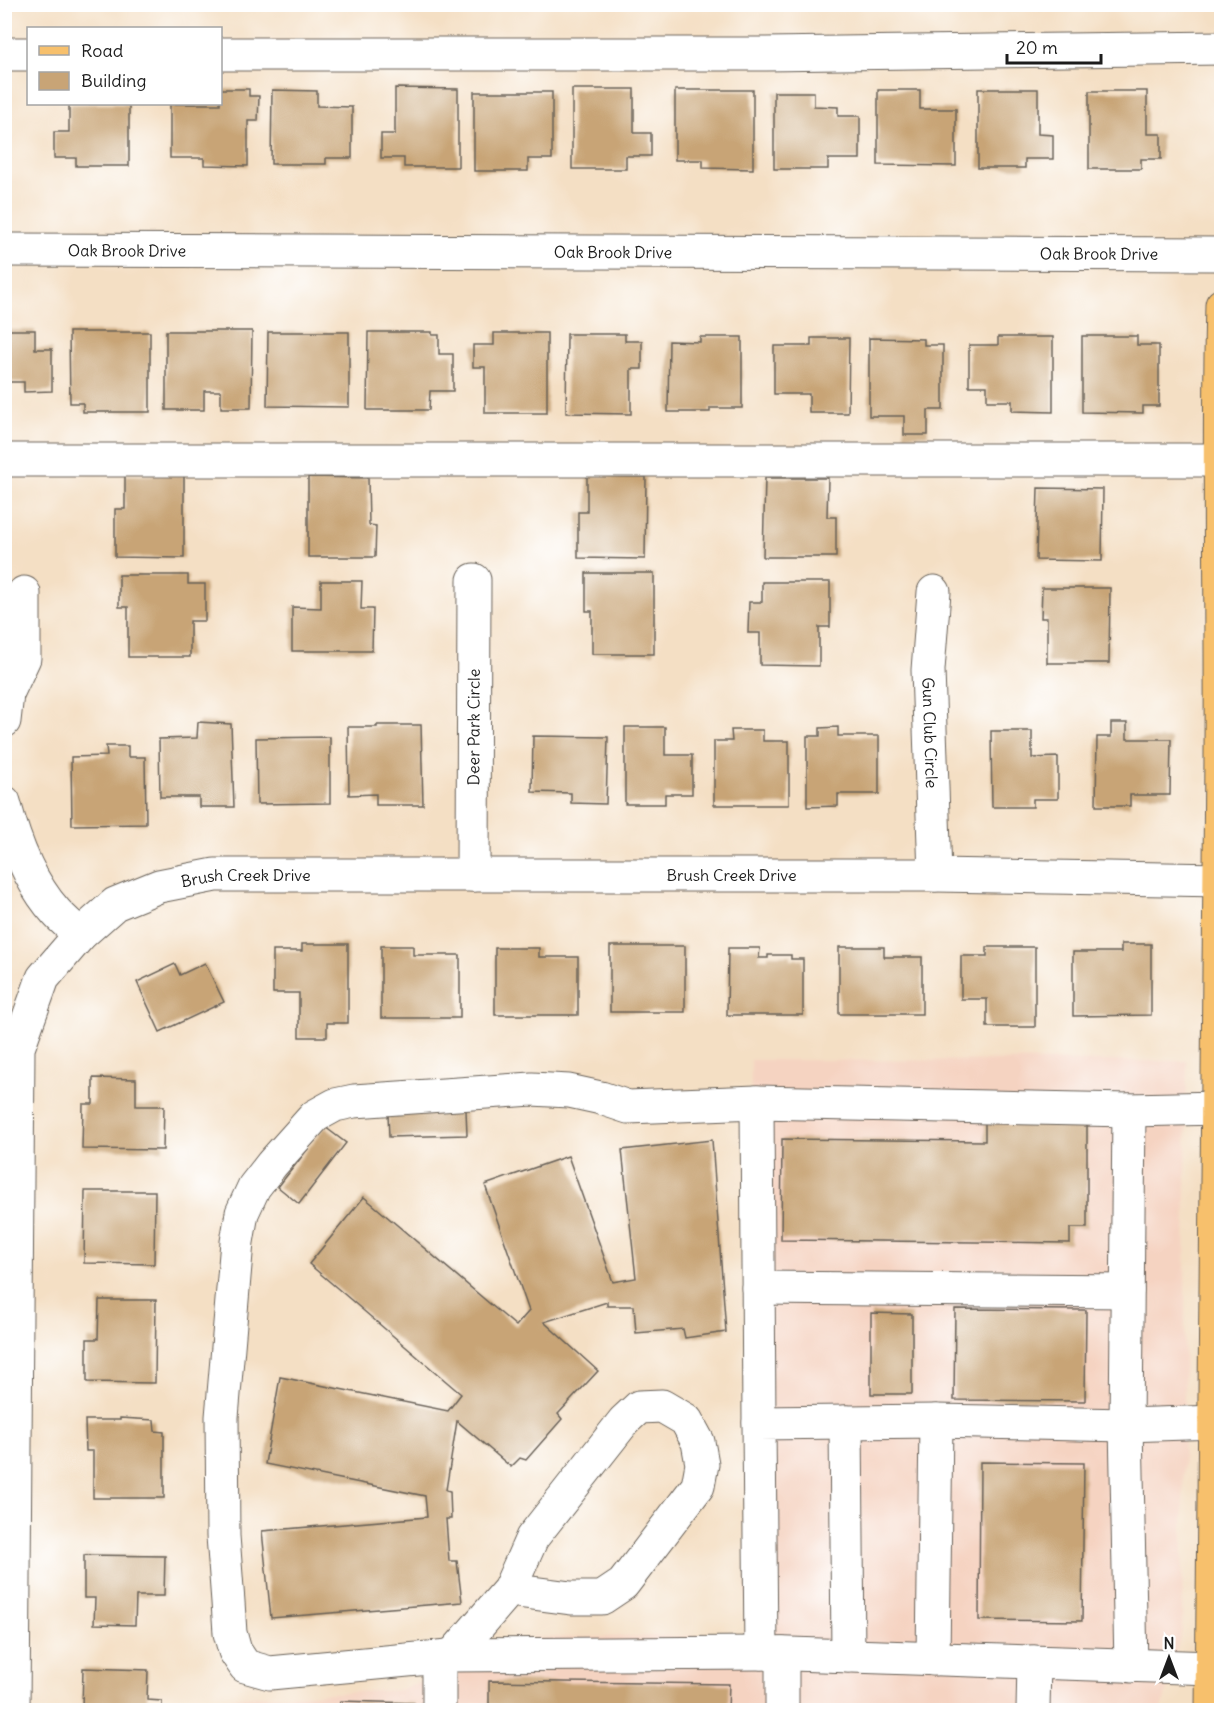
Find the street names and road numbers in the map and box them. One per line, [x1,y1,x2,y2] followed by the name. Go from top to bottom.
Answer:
[68,240,186,261] street label: Oak Brook Drive
[554,242,672,262] street label: Oak Brook Drive
[1040,243,1158,264] street label: Oak Brook Drive
[463,669,484,785] street label: Deer Park Circle
[918,677,942,789] street label: Gun Club Circle
[179,865,311,891] street label: Brush Creek Drive
[666,865,797,885] street label: Brush Creek Drive

